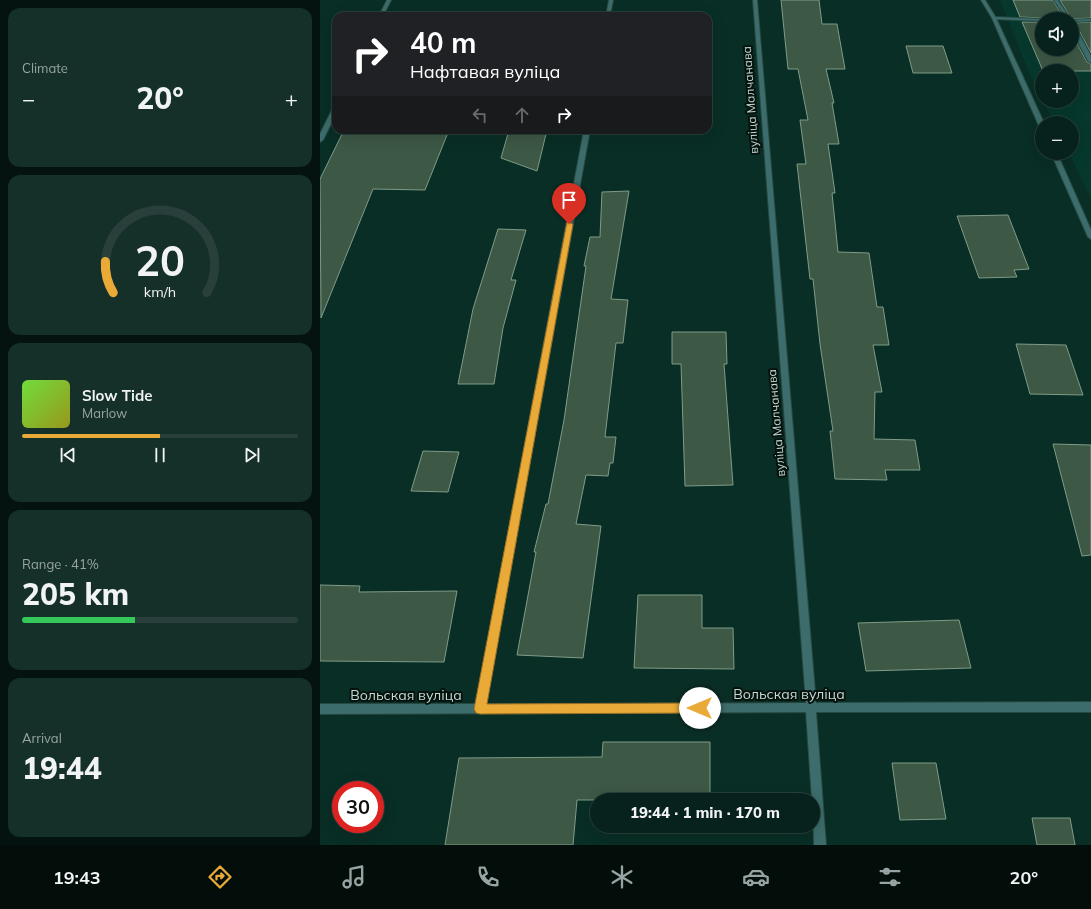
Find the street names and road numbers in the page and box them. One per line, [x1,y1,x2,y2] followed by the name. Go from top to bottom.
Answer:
[739,46,761,154] street label: вуліца Малчанава
[764,369,788,477] street label: вуліца Малчанава
[733,685,845,703] street label: Вольская вуліца
[350,686,462,704] street label: Вольская вуліца

